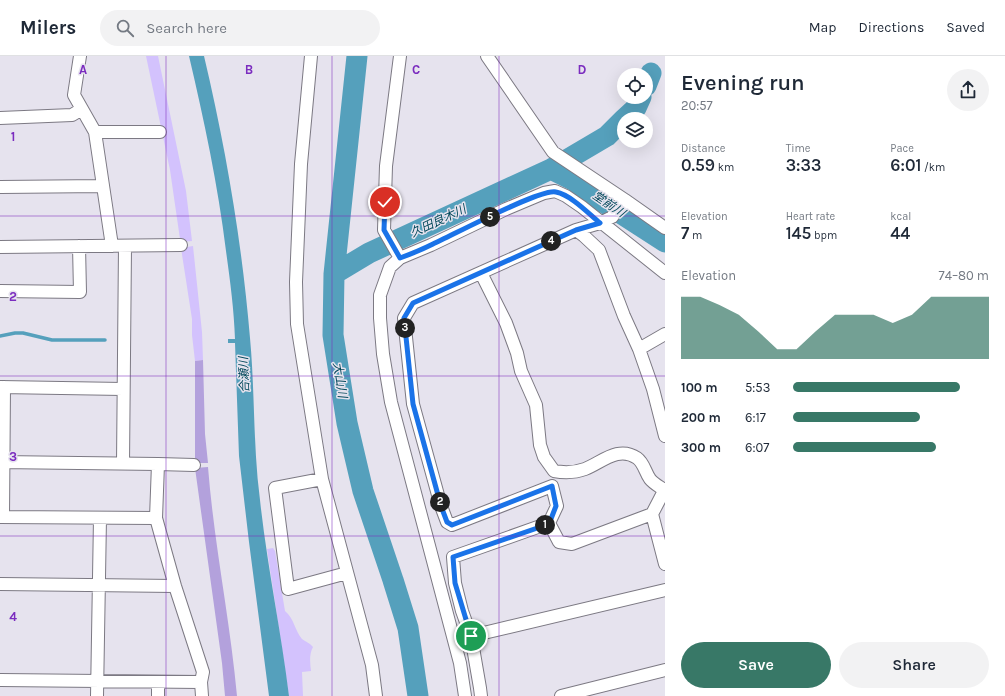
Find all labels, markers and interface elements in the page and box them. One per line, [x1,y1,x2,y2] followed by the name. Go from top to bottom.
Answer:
[100,10,380,46] search box
[20,17,76,39] text: Milers
[114,17,136,39] icon: search
[146,19,227,37] text: Search here
[809,19,837,36] text: Map
[859,19,924,36] text: Directions
[946,19,985,36] text: Saved
[79,62,87,77] text: A
[245,62,253,77] text: B
[412,62,420,77] text: C
[578,62,587,77] text: D
[617,68,653,148] map controls
[617,68,653,104] button: locate
[947,69,989,111] button: share
[681,70,805,96] text: Evening run
[681,98,713,113] text: 20:57
[617,112,653,148] button: layers
[11,129,15,144] text: 1
[681,142,725,155] text: Distance
[786,142,810,155] text: Time
[890,142,914,155] text: Pace
[681,155,715,175] text: 0.59
[786,155,821,175] text: 3:33
[890,155,921,175] text: 6:01
[715,161,734,174] text: km
[921,161,945,174] text: /km
[368,185,402,219] pin
[590,188,629,221] water label: 堂前川
[374,191,396,213] icon: check
[408,201,470,240] water label: 久田良木川
[480,207,500,227] pin: 5
[487,210,493,223] text: 5
[681,210,728,223] text: Elevation
[786,210,835,223] text: Heart rate
[890,210,911,223] text: kcal
[681,223,689,243] text: 7
[786,223,811,243] text: 145
[890,223,910,243] text: 44
[689,229,702,242] text: m
[811,229,837,242] text: bpm
[541,231,561,251] pin: 4
[548,234,554,247] text: 4
[681,268,736,283] text: Elevation
[939,268,989,283] text: 74–80 m
[9,289,17,304] text: 2
[395,318,415,338] pin: 3
[402,321,408,334] text: 3
[236,355,252,393] water label: 合瀬川
[330,361,350,401] water label: 大山川
[681,380,718,395] text: 100 m
[745,380,770,395] text: 5:53
[681,410,721,425] text: 200 m
[745,410,766,425] text: 6:17
[681,440,721,455] text: 300 m
[745,440,769,455] text: 6:07
[9,449,17,464] text: 3
[430,492,450,512] pin: 2
[437,495,443,508] text: 2
[535,515,555,535] pin: 1
[543,518,547,531] text: 1
[9,609,17,624] text: 4
[454,619,488,653] pin
[460,625,482,647] icon: arrive
[681,642,831,688] button: Save
[839,642,989,688] button: Share

